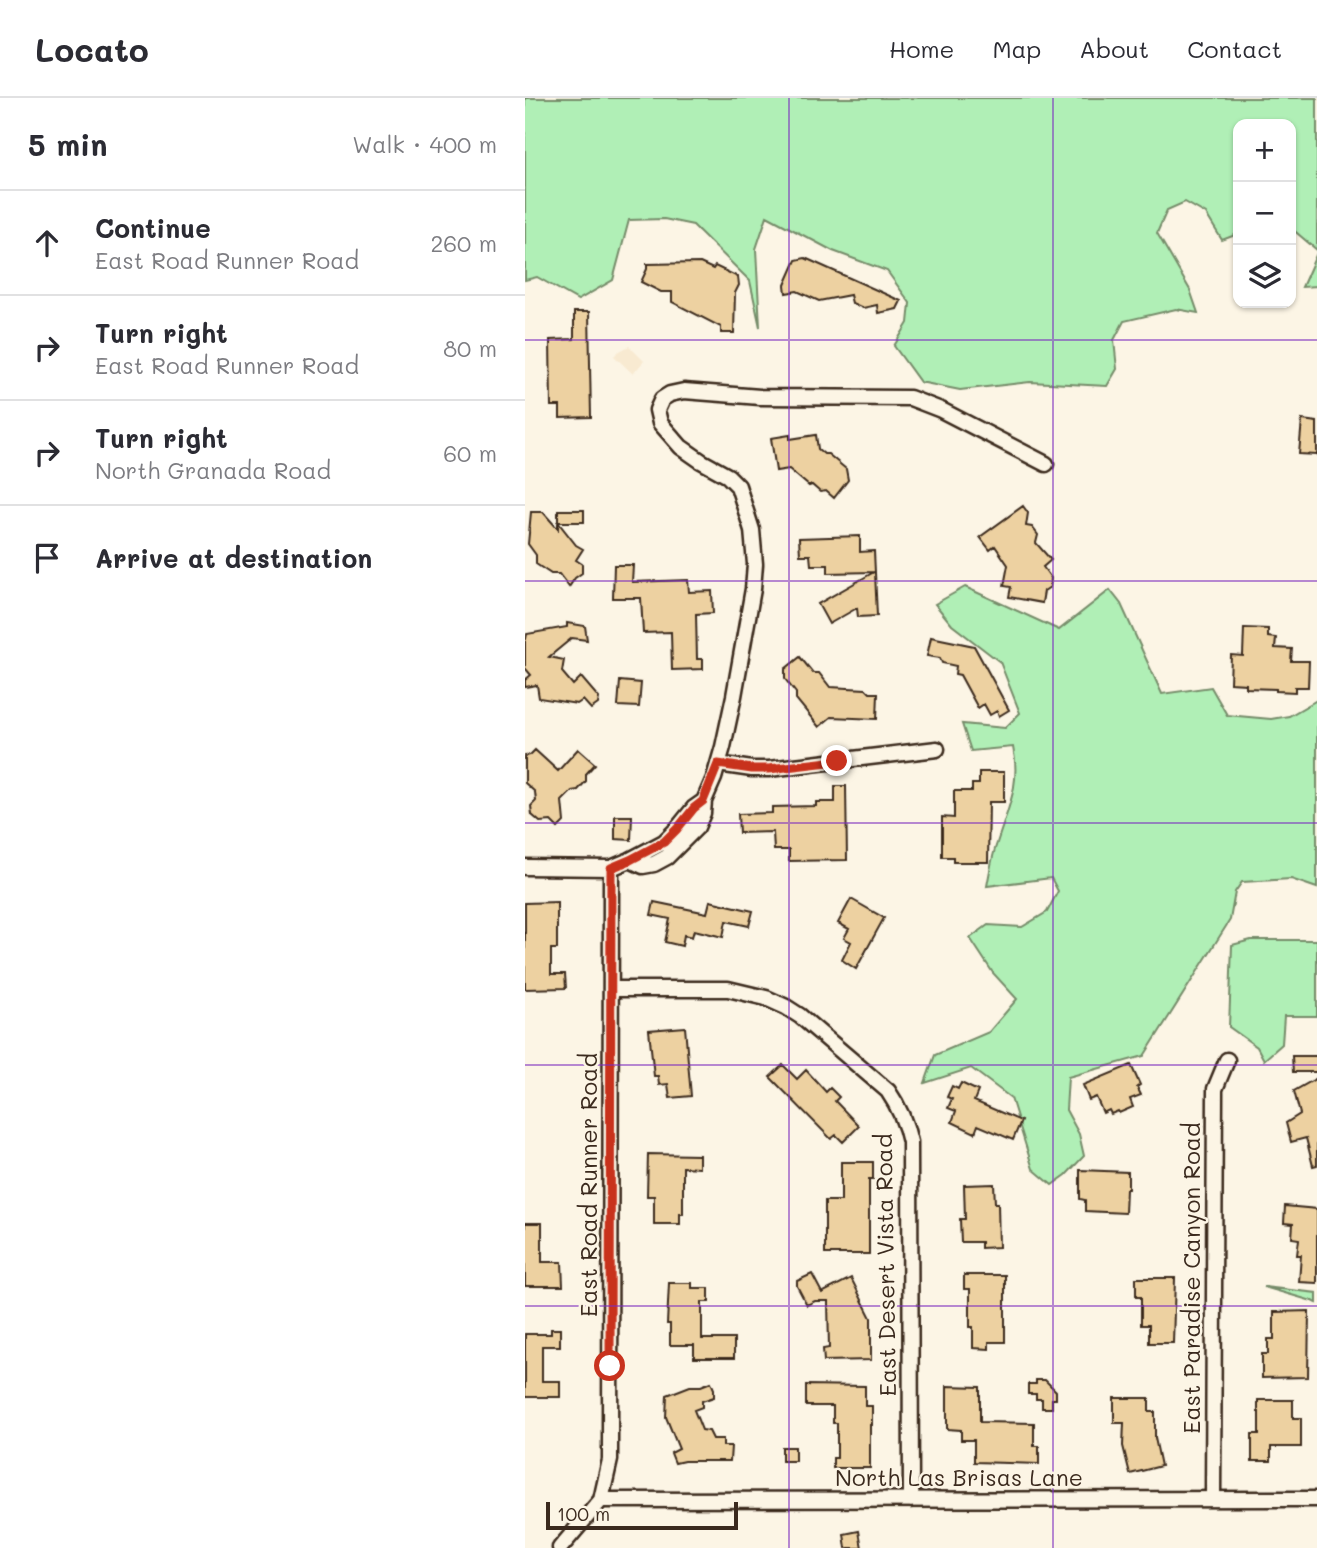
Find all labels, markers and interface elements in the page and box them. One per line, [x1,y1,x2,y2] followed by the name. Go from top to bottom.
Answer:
[35,27,149,70] text: Locato
[889,33,954,64] text: Home
[992,33,1041,64] text: Map
[1079,33,1149,64] text: About
[1187,33,1282,64] text: Contact
[1233,119,1296,308] map controls
[1233,119,1296,182] button: +
[28,124,108,164] text: 5 min
[352,129,497,159] text: Walk · 400 m
[1233,182,1296,245] button: −
[95,211,211,245] text: Continue
[28,224,66,262] icon: ahead
[430,228,497,258] text: 260 m
[95,245,359,275] text: East Road Runner Road
[1233,245,1296,308] button: layers
[95,316,228,350] text: Turn right
[28,329,66,367] icon: right
[443,333,497,363] text: 80 m
[95,350,359,380] text: East Road Runner Road
[95,421,228,455] text: Turn right
[28,434,66,472] icon: right
[443,438,497,468] text: 60 m
[95,455,331,485] text: North Granada Road
[28,539,66,577] icon: arrive
[95,541,372,575] text: Arrive at destination
[821,745,852,776] route end
[573,1053,603,1317] street label: East Road Runner Road
[1176,1122,1206,1434] street label: East Paradise Canyon Road
[868,1133,902,1397] street label: East Desert Vista Road
[594,1350,625,1381] route start
[835,1462,1083,1492] street label: North Las Brisas Lane
[546,1499,739,1531] scale bar
[557,1501,610,1526] text: 100 m

